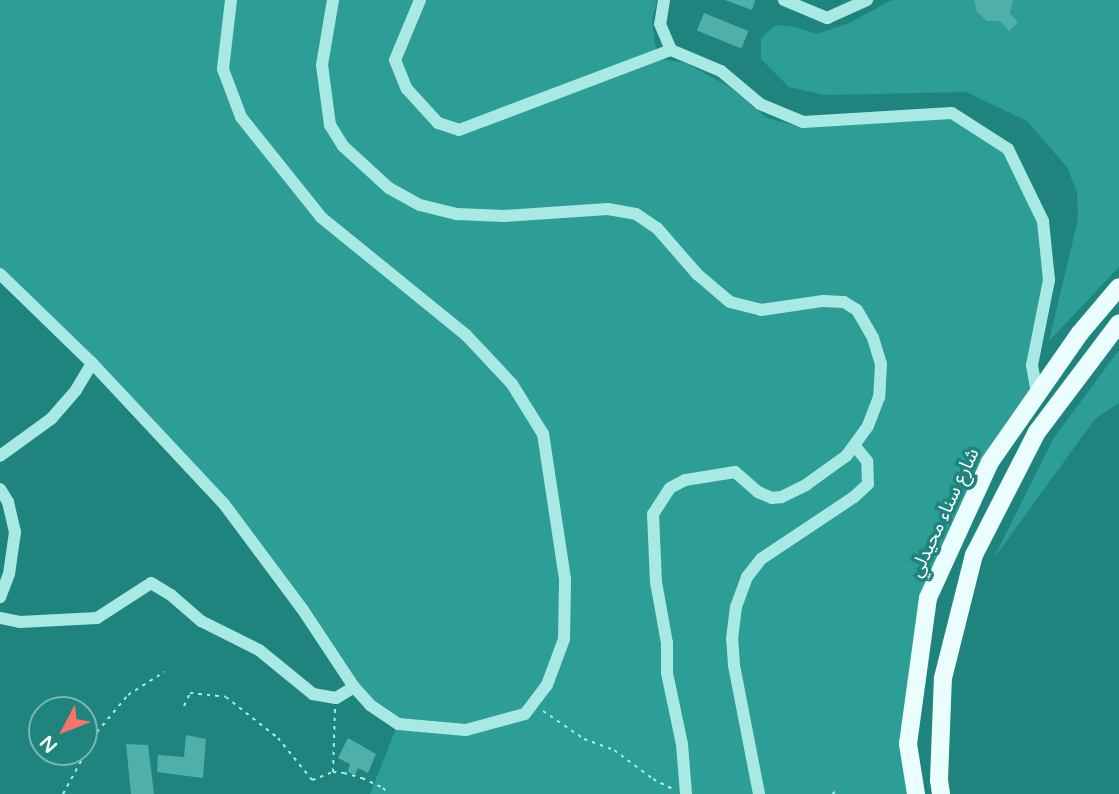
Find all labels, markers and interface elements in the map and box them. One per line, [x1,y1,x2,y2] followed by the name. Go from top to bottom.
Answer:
[905,445,985,581] street label: شارع سناء محيدلي
[28,696,98,766] north arrow
[36,731,62,757] text: N

